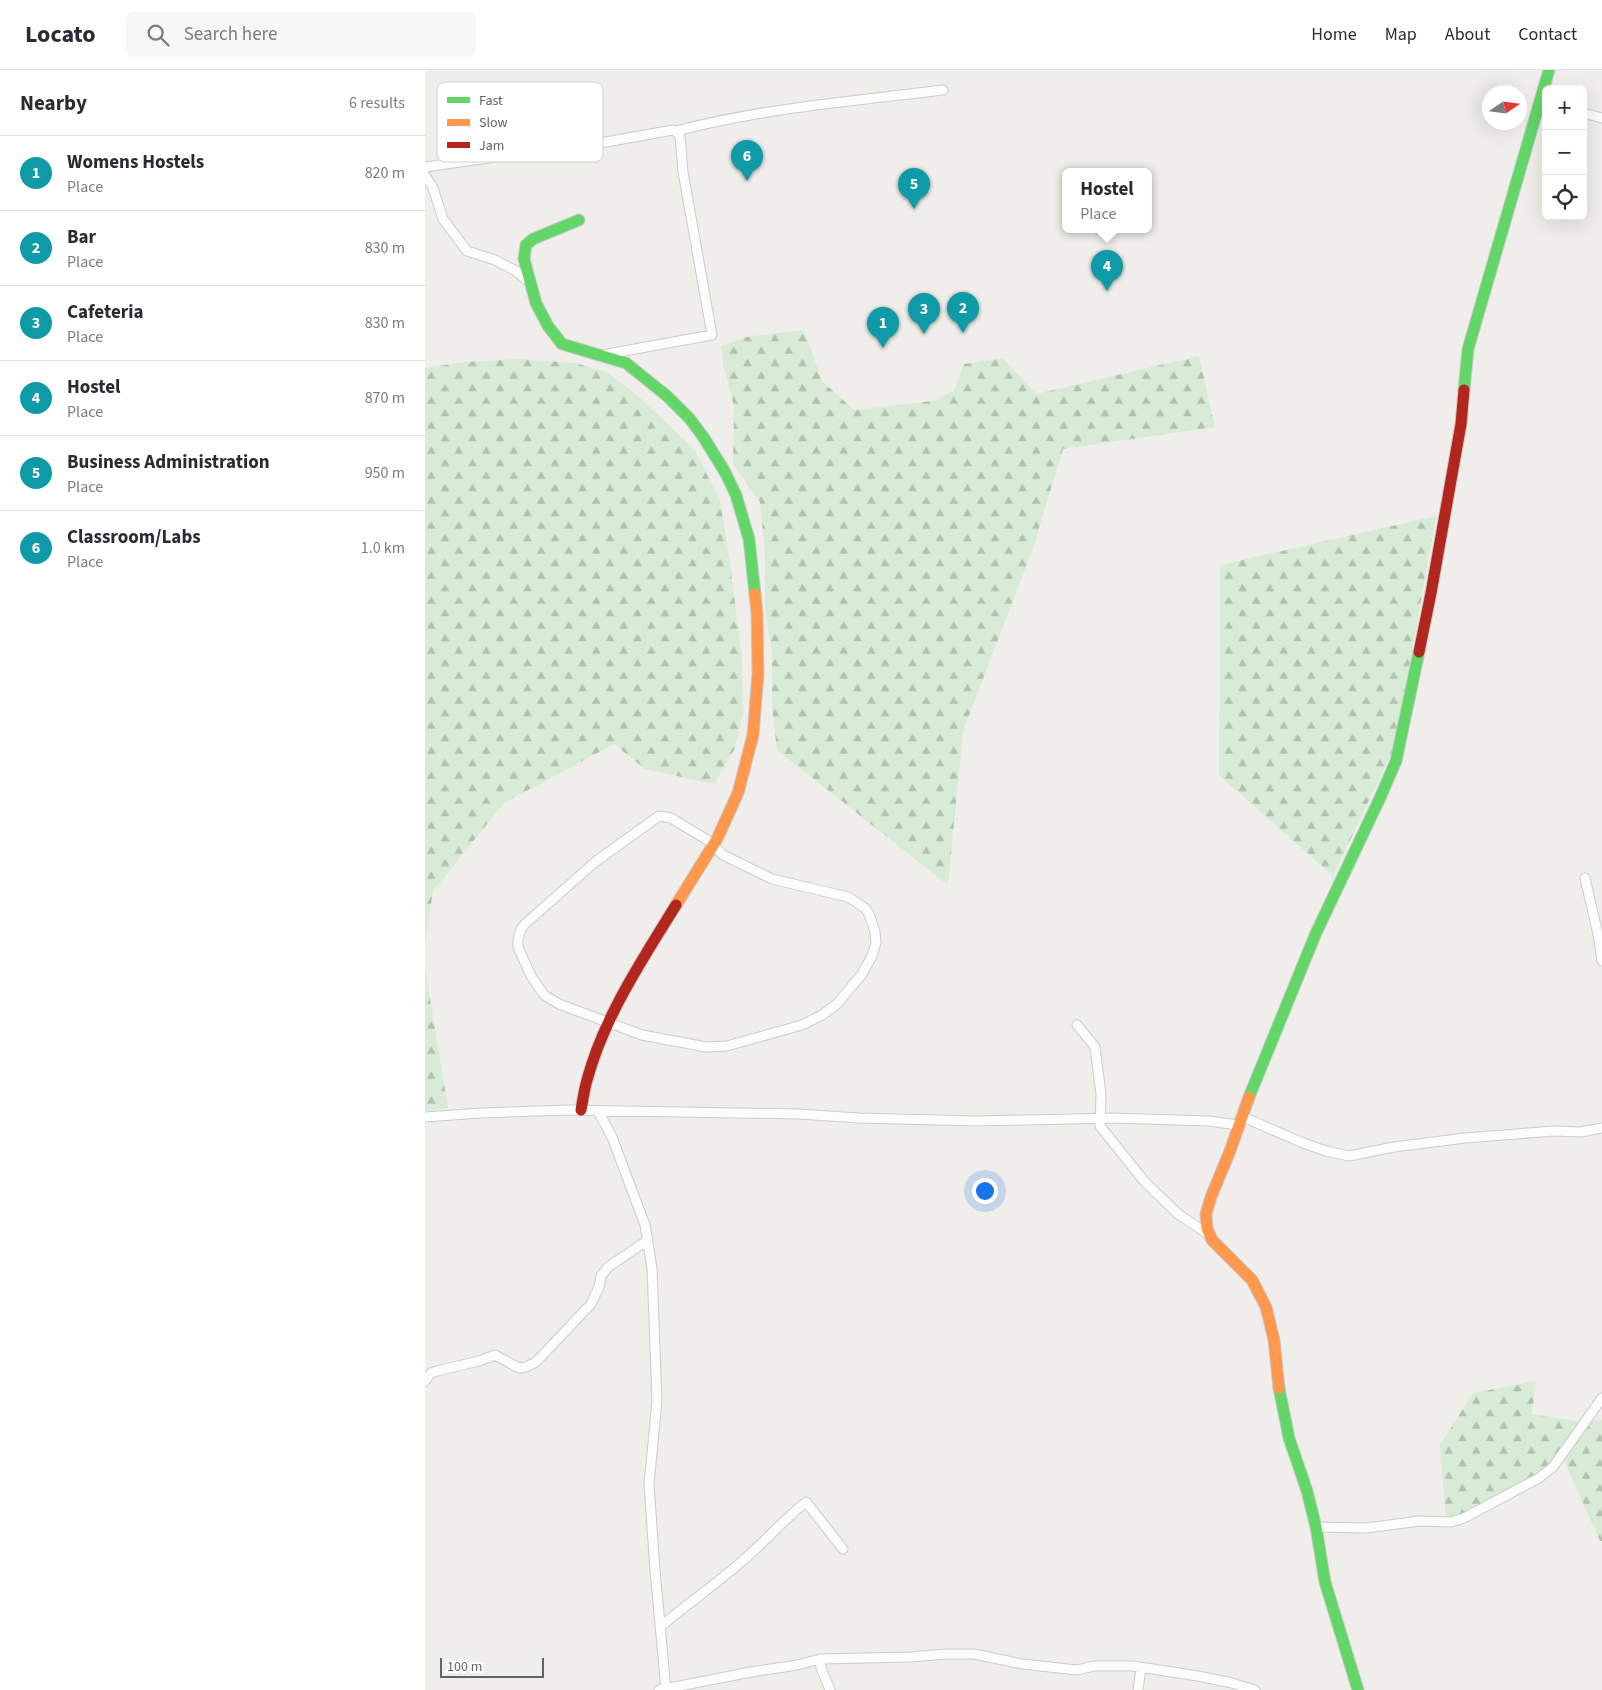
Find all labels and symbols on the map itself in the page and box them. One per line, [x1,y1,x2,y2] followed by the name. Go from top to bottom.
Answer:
[437,82,603,162] legend
[1482,85,1527,130] north arrow
[479,91,503,111] text: Fast
[479,113,508,133] text: Slow
[479,136,504,156] text: Jam
[731,140,763,181] pin: 6
[898,168,930,209] pin: 5
[1091,250,1123,291] pin: 4
[947,292,979,333] pin: 2
[908,293,940,334] pin: 3
[867,307,899,348] pin: 1
[972,1178,998,1204] your location
[440,1655,544,1678] scale bar

